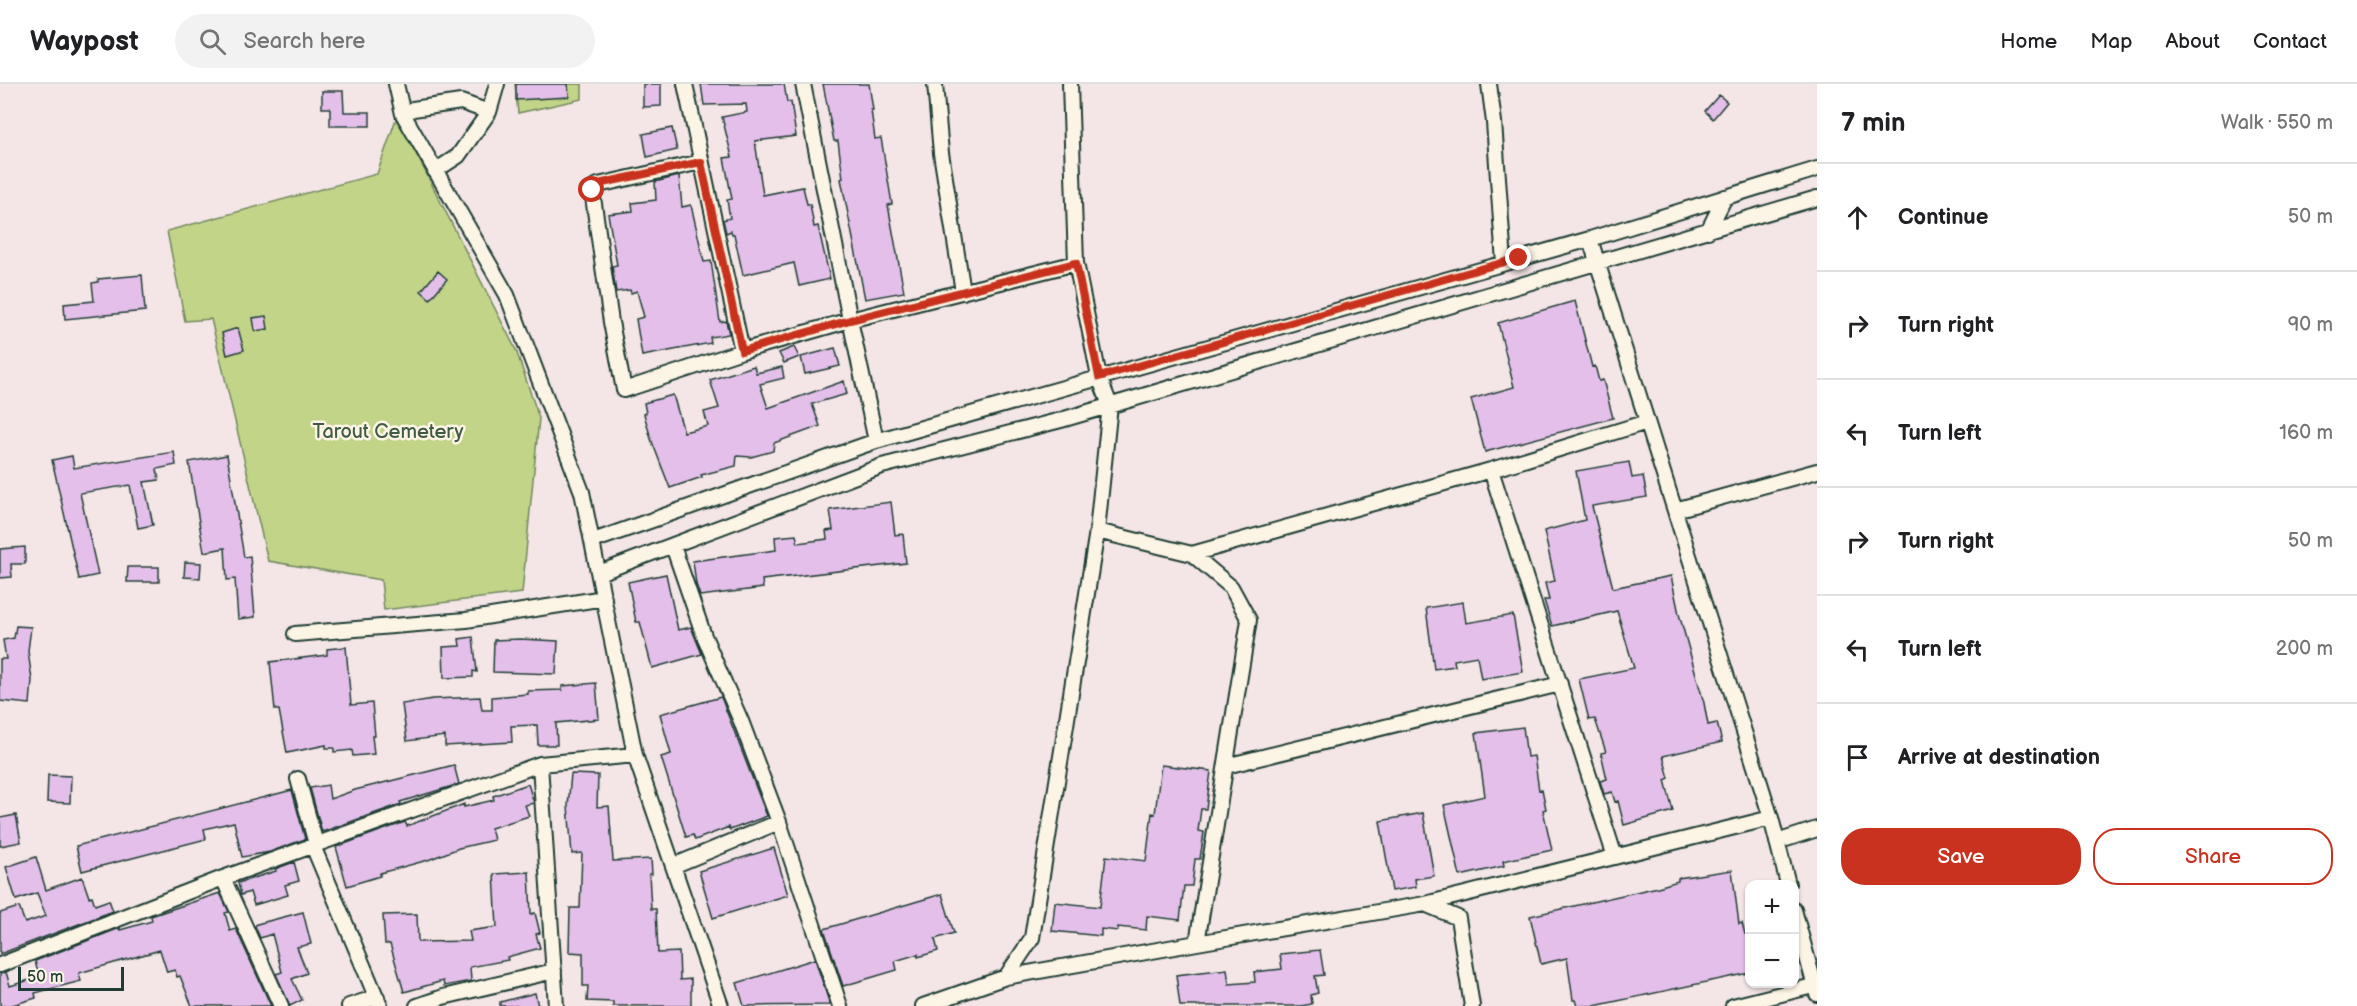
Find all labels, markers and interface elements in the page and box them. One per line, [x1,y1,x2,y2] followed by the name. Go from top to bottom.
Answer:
[175,14,595,68] search box
[30,25,139,58] text: Waypost
[196,25,229,58] icon: search
[244,28,365,55] text: Search here
[2000,29,2057,54] text: Home
[2090,29,2132,54] text: Map
[2165,29,2220,54] text: About
[2253,29,2327,54] text: Contact
[1841,108,1905,139] text: 7 min
[2221,111,2333,135] text: Walk · 550 m
[578,176,604,202] route start
[1841,201,1874,234] icon: ahead
[1898,204,1988,231] text: Continue
[2288,205,2333,229] text: 50 m
[1505,244,1531,270] route end
[1841,309,1874,342] icon: right
[1898,312,1994,339] text: Turn right
[2288,313,2333,337] text: 90 m
[1841,417,1874,450] icon: left
[312,420,464,444] park label: Tarout Cemetery
[1898,420,1982,447] text: Turn left
[2279,421,2333,445] text: 160 m
[1841,525,1874,558] icon: right
[1898,528,1994,555] text: Turn right
[2288,529,2333,553] text: 50 m
[1841,633,1874,666] icon: left
[1898,636,1982,663] text: Turn left
[2276,637,2333,661] text: 200 m
[1841,741,1874,774] icon: arrive
[1898,744,2100,771] text: Arrive at destination
[1841,828,2081,885] button: Save
[2093,828,2333,885] button: Share
[1745,880,1799,988] map controls
[1745,880,1799,934] button: +
[1745,934,1799,988] button: −
[18,964,124,992] scale bar
[27,968,63,987] text: 50 m

